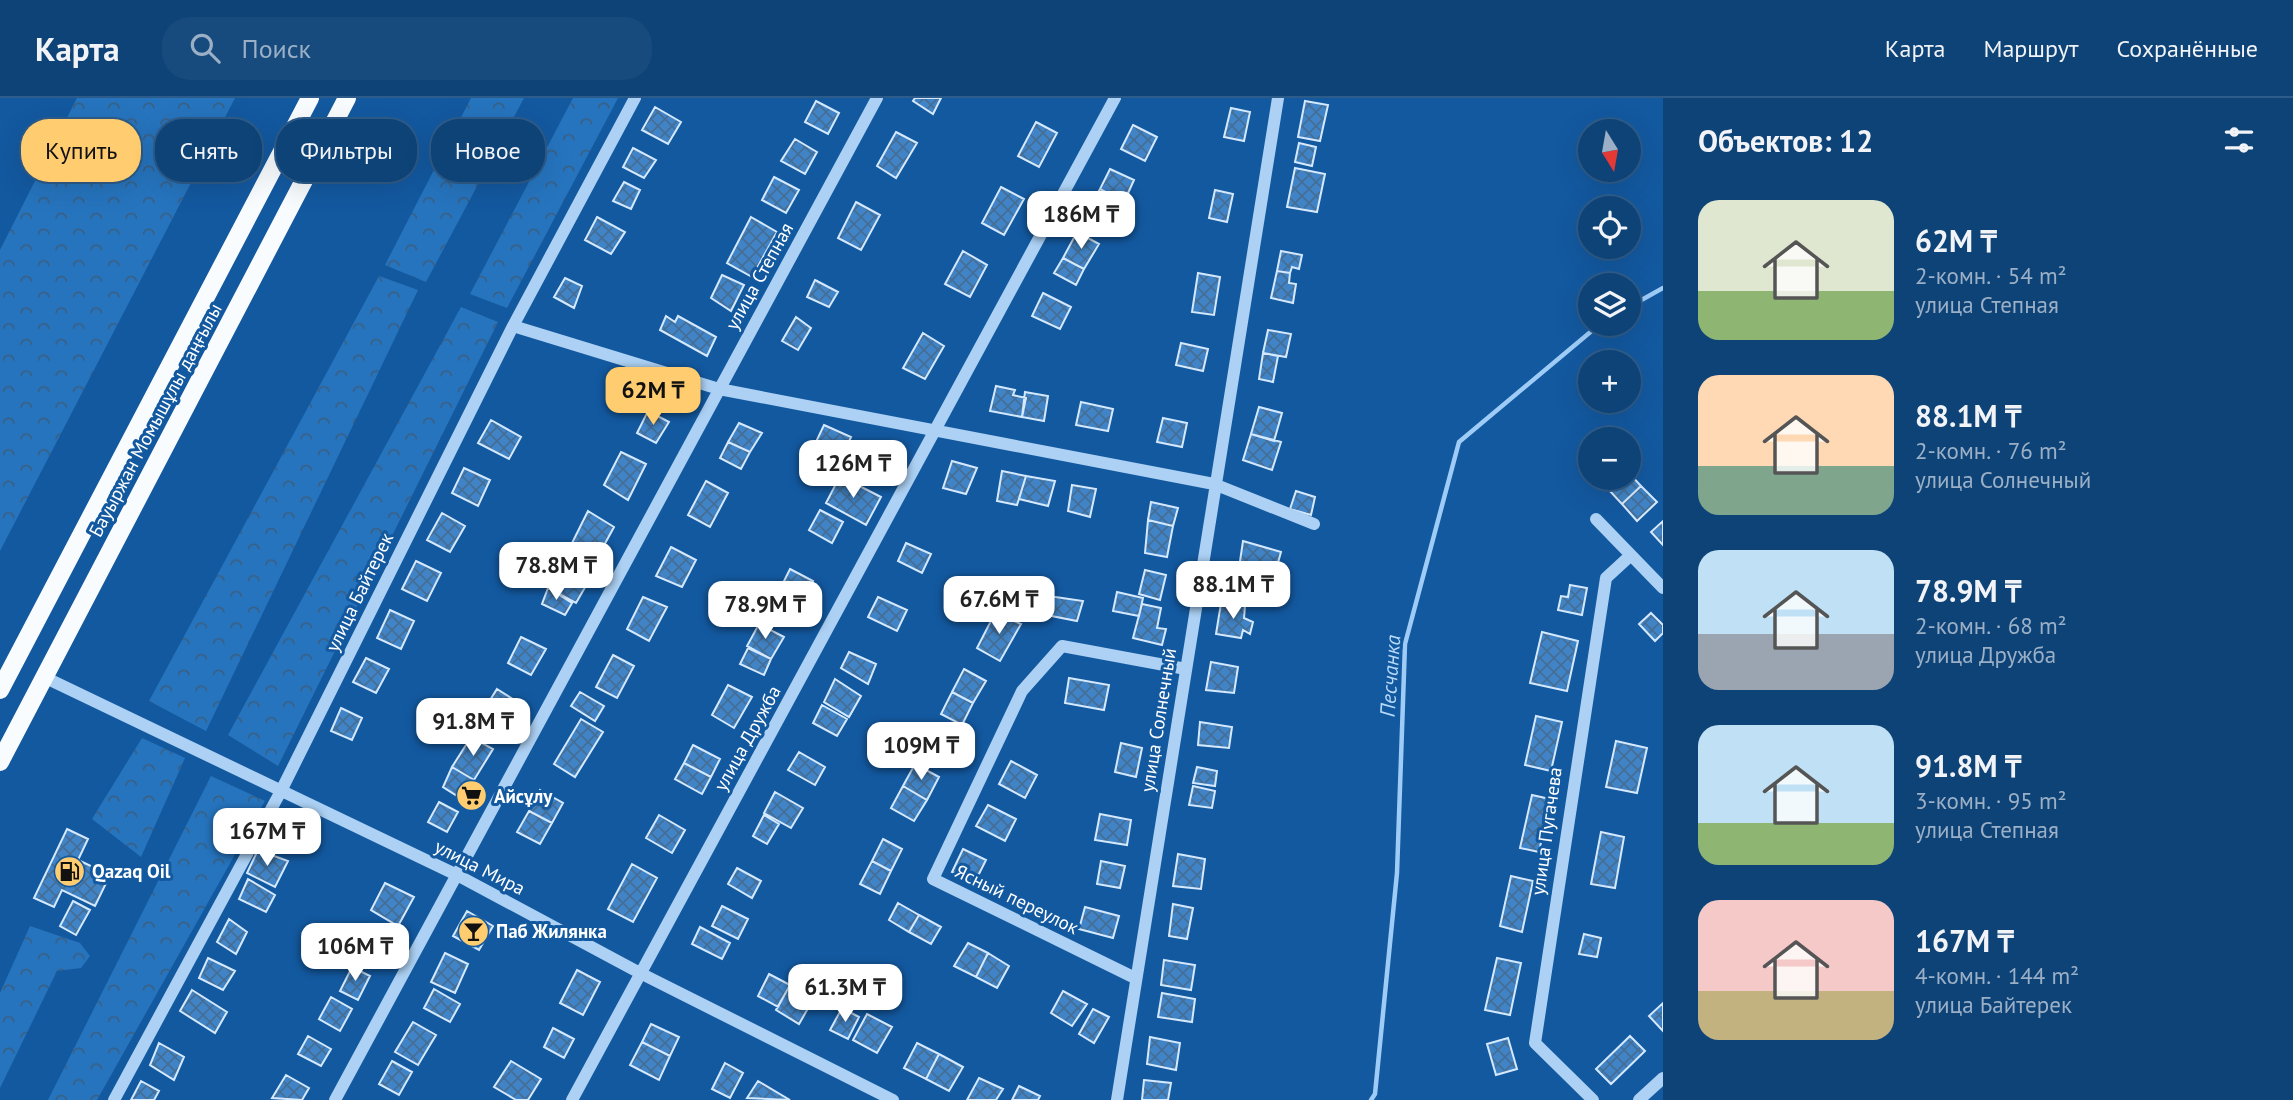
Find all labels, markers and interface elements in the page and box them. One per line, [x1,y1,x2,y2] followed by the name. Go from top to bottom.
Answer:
[162,17,652,80] search box
[35,27,120,70] text: Карта
[186,29,224,67] icon: search
[242,32,311,65] text: Поиск
[1885,33,1945,64] text: Карта
[1983,33,2078,64] text: Маршрут
[2116,33,2258,64] text: Сохранённые
[21,119,141,182] chip: Купить
[155,119,262,182] chip: Снять
[276,119,417,182] chip: Фильтры
[431,119,545,182] chip: Новое
[1578,119,1642,182] north arrow
[1578,119,1641,490] map controls
[1698,121,1873,160] text: Объектов: 12
[2220,121,2258,159] icon: filters
[1024,192,1138,251] pin: 186M ₸
[1578,196,1641,259] button: locate
[1043,199,1119,228] text: 186M ₸
[720,218,798,334] street label: улица Степная
[1915,221,1997,260] text: 62M ₸
[1754,228,1838,312] icon: home
[1915,261,2067,290] text: 2-комн. · 54 m²
[1578,273,1641,336] button: layers
[1915,290,2059,319] text: улица Степная
[83,299,227,541] street label: Бауыржан Момышұлы даңғылы
[1578,350,1641,413] button: +
[604,368,702,427] pin: 62M ₸
[622,375,684,404] text: 62M ₸
[1915,396,2021,435] text: 88.1M ₸
[1754,403,1838,487] icon: home
[1578,427,1641,490] button: −
[1915,436,2067,465] text: 2-комн. · 76 m²
[796,440,910,500] pin: 126M ₸
[815,448,891,477] text: 126M ₸
[1915,465,2091,494] text: улица Солнечный
[320,528,398,656] street label: улица Байтерек
[491,542,621,602] pin: 78.8M ₸
[515,550,597,579] text: 78.8M ₸
[1168,561,1298,621] pin: 88.1M ₸
[1192,569,1274,598] text: 88.1M ₸
[1915,571,2021,610] text: 78.9M ₸
[934,576,1064,636] pin: 67.6M ₸
[1754,578,1838,662] icon: home
[700,582,830,641] pin: 78.9M ₸
[960,584,1038,613] text: 67.6M ₸
[724,589,806,618] text: 78.9M ₸
[1915,611,2067,640] text: 2-комн. · 68 m²
[1374,633,1406,718] water label: Песчанка
[1915,640,2056,669] text: улица Дружба
[1135,646,1181,794] street label: улица Солнечный
[708,681,786,795] street label: улица Дружба
[408,698,538,758] pin: 91.8M ₸
[432,706,514,735] text: 91.8M ₸
[864,722,978,782] pin: 109M ₸
[883,730,959,759] text: 109M ₸
[1915,746,2021,785] text: 91.8M ₸
[1754,753,1838,837] icon: home
[1525,765,1567,897] street label: улица Пугачева
[454,779,488,813] supermarket icon: Айсұлу
[494,784,553,808] place label: Айсұлу
[1915,786,2067,815] text: 3-комн. · 95 m²
[210,808,324,868] pin: 167M ₸
[1915,815,2059,844] text: улица Степная
[229,816,305,845] text: 167M ₸
[431,834,529,900] street label: улица Мира
[52,854,86,888] fuel station icon: Qazaq Oil
[92,859,171,883] place label: Qazaq Oil
[951,859,1083,939] street label: Ясный переулок
[456,914,490,948] bar icon: Паб Жилянка
[496,919,607,943] place label: Паб Жилянка
[1915,921,2014,960] text: 167M ₸
[298,924,412,983] pin: 106M ₸
[1754,928,1838,1012] icon: home
[317,931,393,960] text: 106M ₸
[1915,961,2079,990] text: 4-комн. · 144 m²
[780,964,910,1024] pin: 61.3M ₸
[804,972,886,1001] text: 61.3M ₸
[1915,990,2072,1019] text: улица Байтерек

